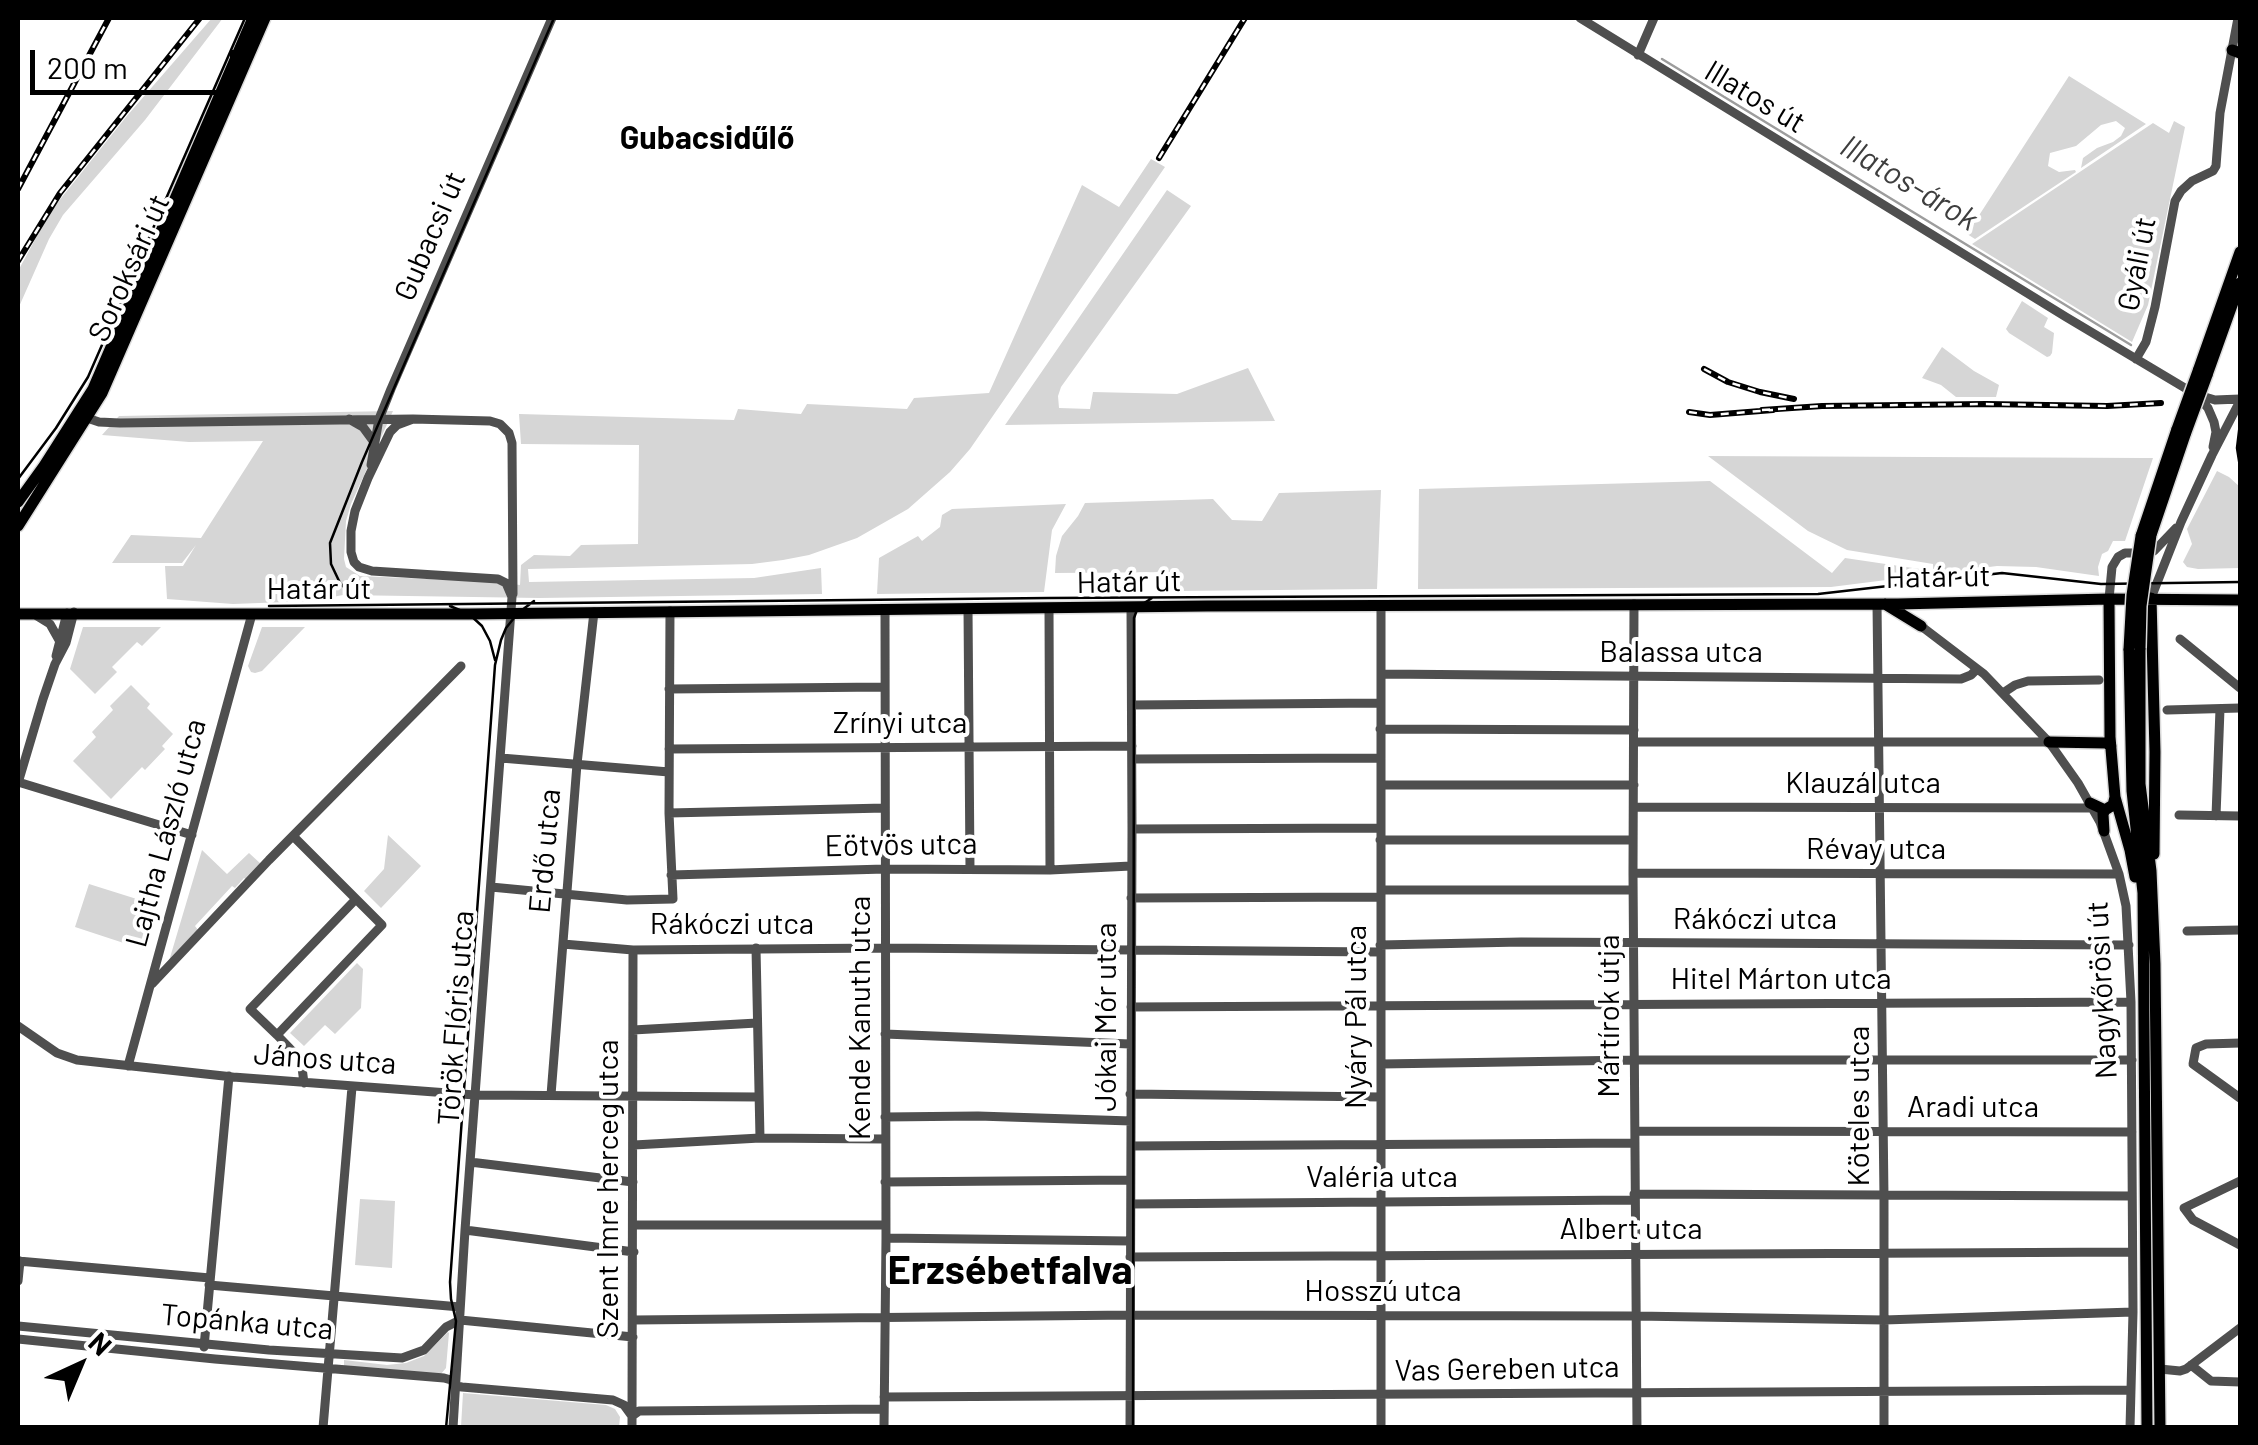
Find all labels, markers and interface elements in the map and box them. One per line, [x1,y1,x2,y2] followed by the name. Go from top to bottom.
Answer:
[35,30,240,92] scale bar
[47,49,128,85] text: 200 m
[1698,53,1812,141] street label: Illatos út
[620,119,794,157] district label: Gubacsidűlő
[1833,127,1985,239] water label: Illatos-árok
[387,166,473,306] street label: Gubacsi út
[81,189,177,347] street label: Soroksári út
[2110,214,2164,314] street label: Gyáli út
[1885,558,1991,596] street label: Határ út
[1076,563,1182,601] street label: Határ út
[266,571,372,607] street label: Határ út
[1599,634,1763,670] street label: Balassa utca
[833,705,967,741] street label: Zrínyi utca
[118,715,214,951] street label: Lajtha László utca
[1785,765,1941,801] street label: Klauzál utca
[522,787,568,915] street label: Erdő utca
[824,826,978,864] street label: Eötvös utca
[1806,831,1946,867] street label: Révay utca
[842,896,878,1140] street label: Kende Kanuth utca
[2079,900,2125,1080] street label: Nagykőrösi út
[1673,901,1837,937] street label: Rákóczi utca
[650,906,814,942] street label: Rákóczi utca
[431,909,481,1127] street label: Török Flóris utca
[1088,922,1124,1112] street label: Jókai Mór utca
[1338,925,1374,1109] street label: Nyáry Pál utca
[1591,934,1627,1098] street label: Mártírok útja
[1670,961,1892,997] street label: Hitel Márton utca
[1841,1026,1877,1186] street label: Köteles utca
[253,1036,397,1082] street label: János utca
[590,1039,626,1339] street label: Szent Imre herceg utca
[1907,1089,2039,1125] street label: Aradi utca
[1306,1159,1458,1195] street label: Valéria utca
[1559,1211,1703,1247] street label: Albert utca
[887,1247,1133,1295] district label: Erzsébetfalva
[1304,1273,1462,1309] street label: Hosszú utca
[159,1297,335,1347] street label: Topánka utca
[30,1315,130,1415] north arrow
[82,1325,119,1362] text: N
[1394,1349,1620,1389] street label: Vas Gereben utca

